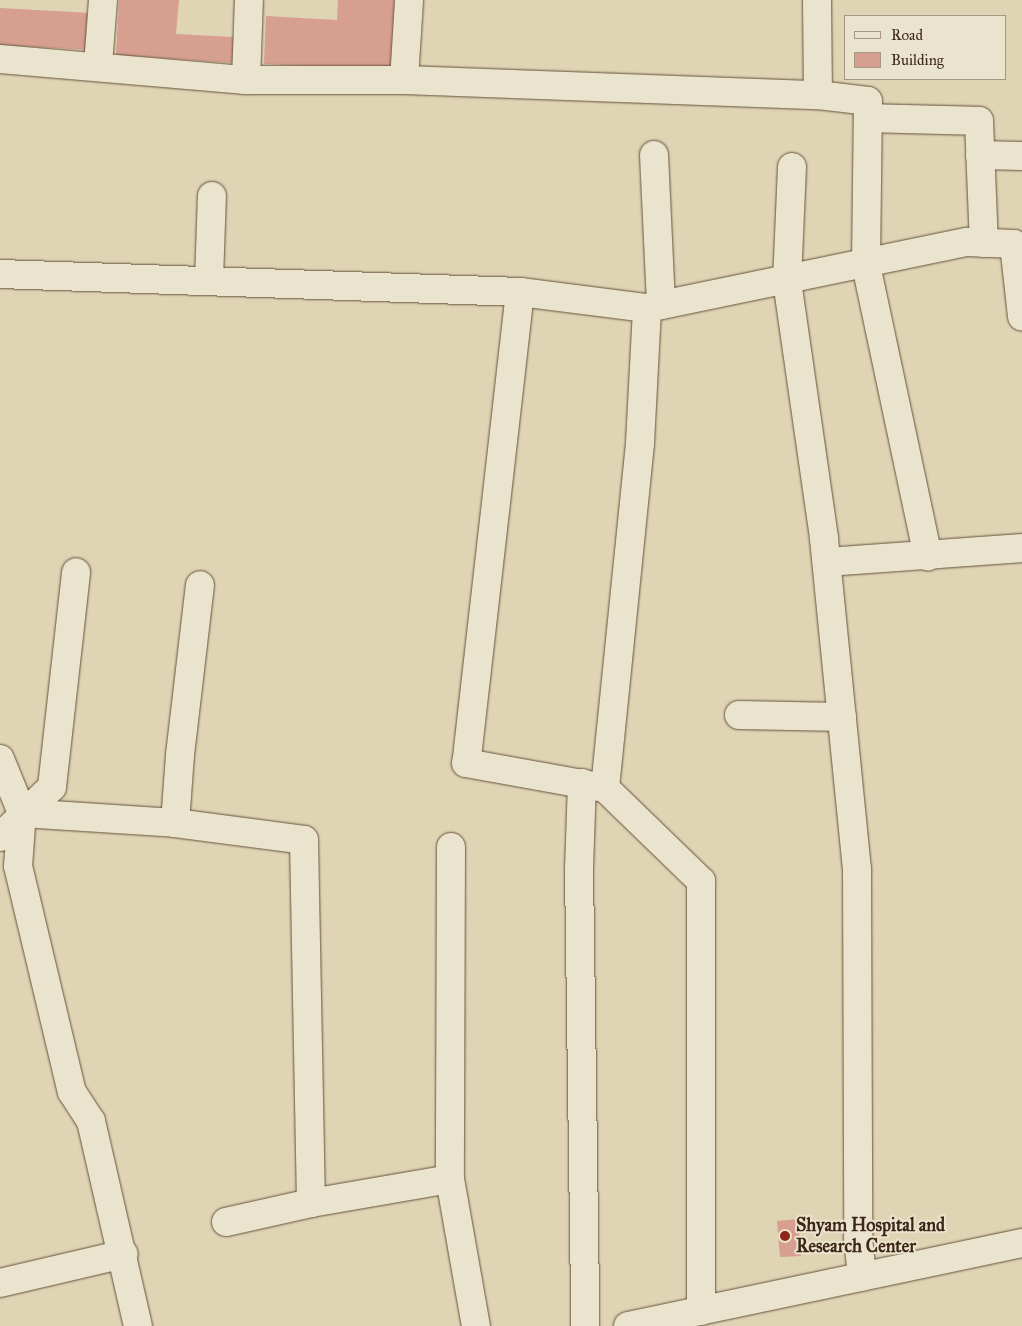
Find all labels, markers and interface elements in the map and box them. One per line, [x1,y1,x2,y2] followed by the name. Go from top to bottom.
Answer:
[844,15,1007,80] legend
[891,26,923,44] text: Road
[891,51,944,69] text: Building
[796,1215,945,1258] place label: Shyam Hospital and Research Center
[778,1229,792,1243] marker: Shyam Hospital and Research Center

